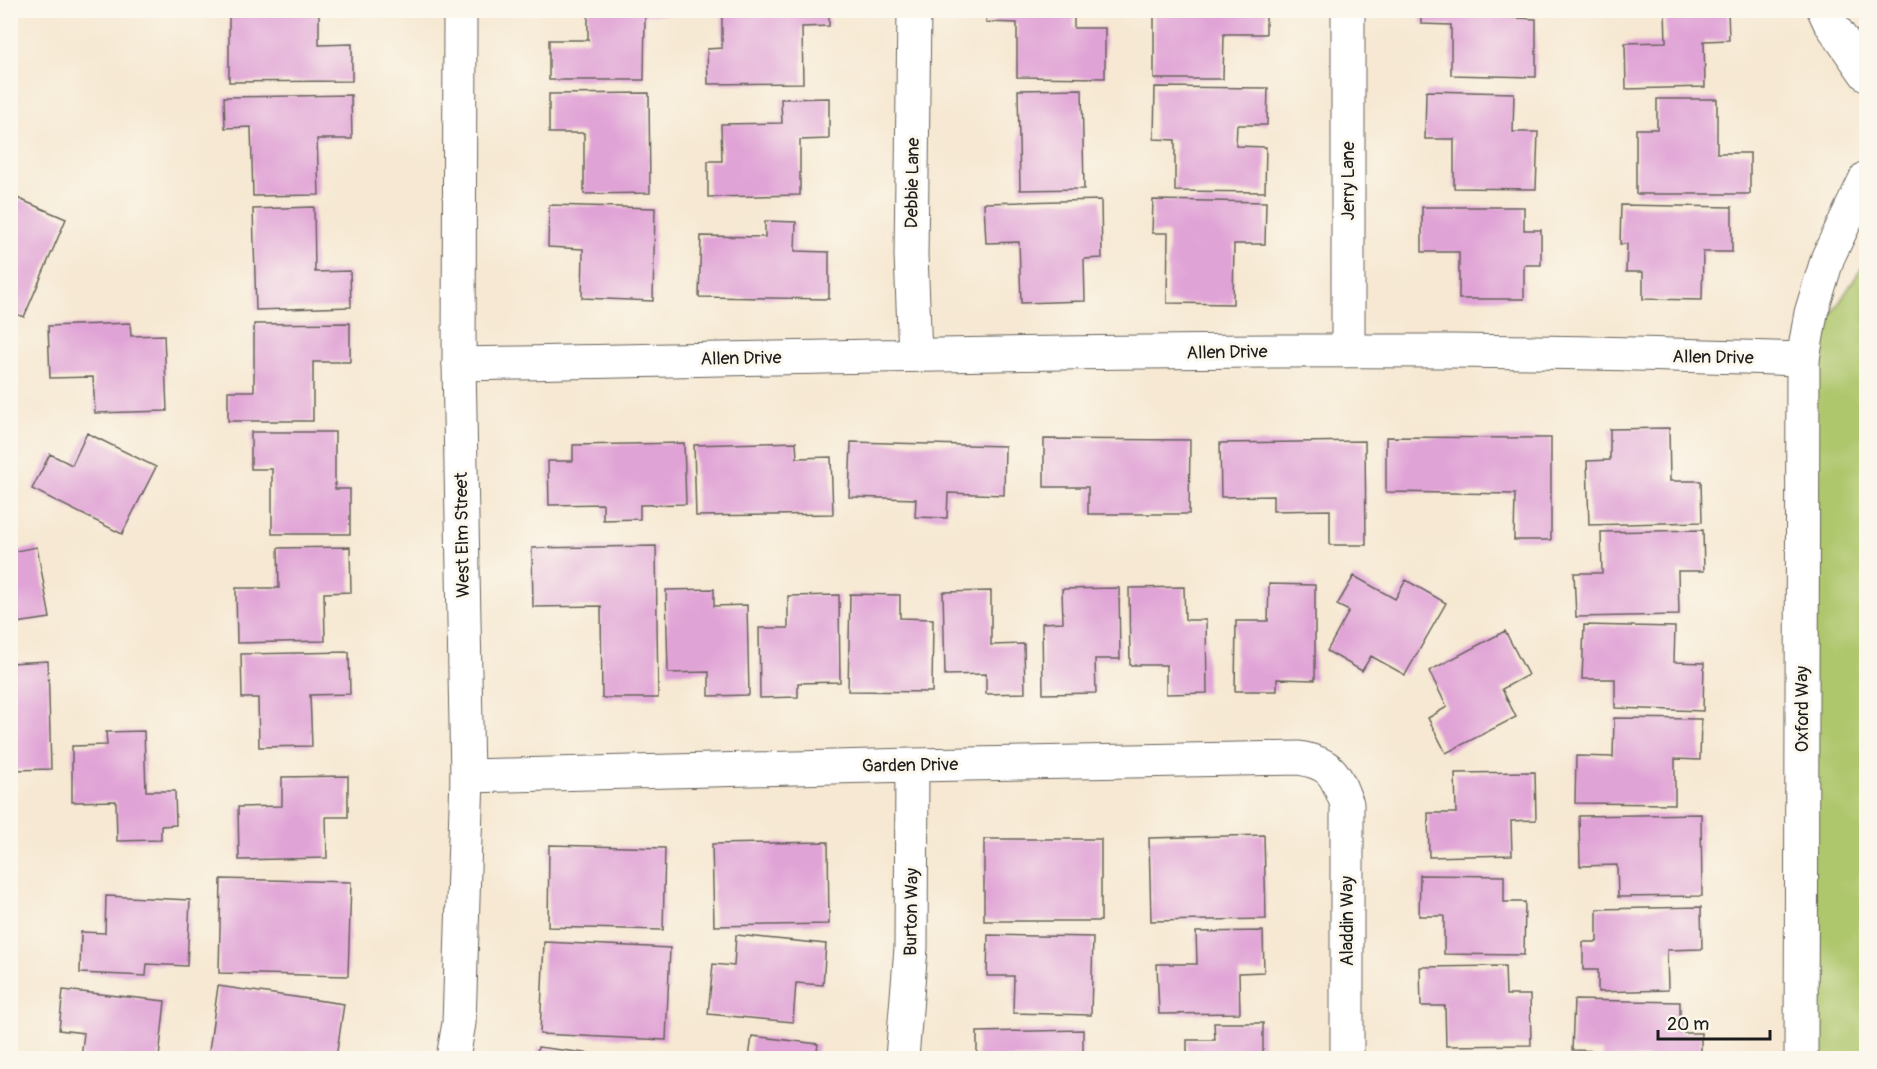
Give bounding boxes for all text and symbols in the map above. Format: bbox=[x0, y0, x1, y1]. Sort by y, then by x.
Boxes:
street label: Debbie Lane bbox=[900, 137, 925, 229]
street label: Jerry Lane bbox=[1337, 141, 1360, 220]
street label: Allen Drive bbox=[1186, 340, 1268, 365]
street label: Allen Drive bbox=[1672, 345, 1754, 370]
street label: Allen Drive bbox=[700, 346, 782, 371]
street label: West Elm Street bbox=[450, 471, 475, 598]
street label: Oxford Way bbox=[1791, 665, 1814, 752]
street label: Garden Drive bbox=[862, 753, 959, 778]
street label: Burton Way bbox=[899, 868, 924, 956]
street label: Aladdin Way bbox=[1336, 875, 1359, 966]
scale bar bbox=[1658, 1003, 1770, 1041]
text: 20 m bbox=[1667, 1013, 1709, 1036]

